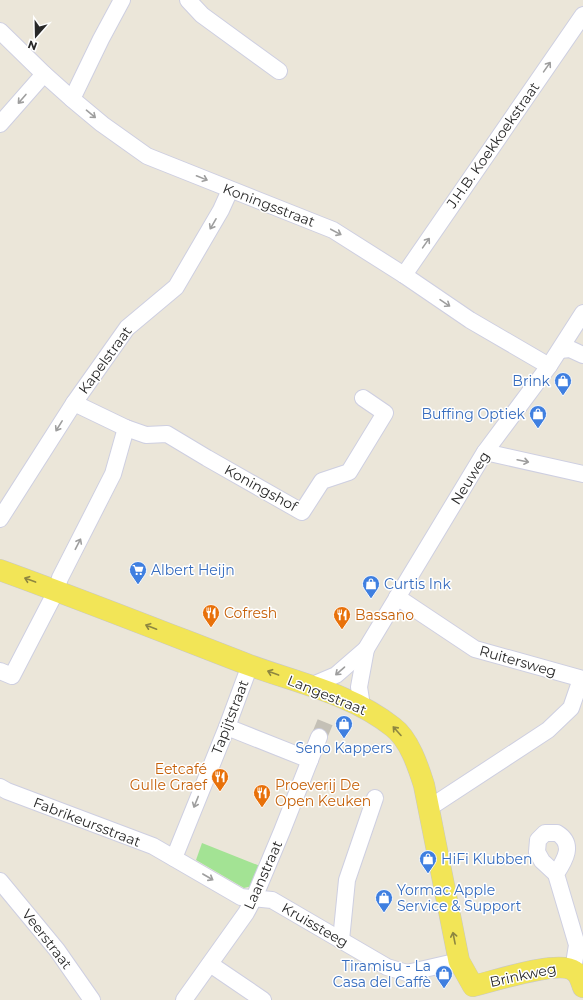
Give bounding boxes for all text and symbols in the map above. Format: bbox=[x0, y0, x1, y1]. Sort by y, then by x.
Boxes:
north arrow bbox=[16, 16, 56, 56]
text: N bbox=[26, 37, 39, 53]
one-way arrow bbox=[543, 62, 551, 73]
street label: J.H.B. Koekkoekstraat bbox=[442, 78, 544, 212]
one-way arrow bbox=[18, 94, 27, 104]
one-way arrow bbox=[85, 110, 96, 119]
one-way arrow bbox=[196, 175, 208, 183]
street label: Koningsstraat bbox=[220, 179, 318, 231]
one-way arrow bbox=[208, 218, 216, 230]
one-way arrow bbox=[330, 228, 342, 236]
one-way arrow bbox=[422, 238, 430, 249]
one-way arrow bbox=[439, 299, 450, 307]
street label: Kapelstraat bbox=[74, 322, 136, 397]
shop icon: Brink bbox=[553, 371, 573, 396]
place label: Brink bbox=[512, 372, 551, 390]
shop icon: Buffing Optiek bbox=[528, 404, 548, 429]
place label: Buffing Optiek bbox=[422, 405, 526, 423]
one-way arrow bbox=[55, 420, 63, 431]
street label: Neuweg bbox=[447, 448, 493, 508]
one-way arrow bbox=[516, 457, 529, 465]
street label: Koningshof bbox=[221, 461, 302, 516]
one-way arrow bbox=[75, 538, 82, 550]
supermarket icon: Albert Heijn bbox=[128, 560, 148, 585]
place label: Albert Heijn bbox=[151, 561, 235, 579]
shop icon: Curtis Ink bbox=[361, 574, 381, 599]
place label: Curtis Ink bbox=[384, 575, 452, 593]
one-way arrow bbox=[24, 576, 36, 584]
restaurant icon: Cofresh bbox=[201, 603, 221, 628]
place label: Cofresh bbox=[224, 604, 277, 622]
restaurant icon: Bassano bbox=[332, 605, 352, 630]
place label: Bassano bbox=[355, 606, 414, 624]
one-way arrow bbox=[146, 622, 158, 630]
street label: Ruitersweg bbox=[477, 641, 559, 681]
one-way arrow bbox=[335, 667, 345, 676]
one-way arrow bbox=[266, 669, 279, 676]
street label: Langestraat bbox=[285, 671, 370, 719]
street label: Tapijtstraat bbox=[208, 677, 253, 757]
shop icon: Seno Kappers bbox=[334, 714, 354, 739]
one-way arrow bbox=[392, 726, 401, 736]
place label: Seno Kappers bbox=[296, 739, 393, 757]
place label: Eetcafé Gulle Graef bbox=[130, 760, 208, 794]
restaurant icon: Eetcafé Gulle Graef bbox=[210, 767, 230, 792]
place label: Proeverij De Open Keuken bbox=[275, 776, 371, 810]
restaurant icon: Proeverij De Open Keuken bbox=[252, 783, 272, 808]
street label: Fabrikeursstraat bbox=[31, 793, 144, 851]
one-way arrow bbox=[192, 796, 200, 808]
street label: Laanstraat bbox=[240, 837, 286, 912]
shop icon: HiFi Klubben bbox=[418, 849, 438, 874]
place label: HiFi Klubben bbox=[441, 850, 532, 868]
one-way arrow bbox=[202, 874, 214, 882]
place label: Yormac Apple Service & Support bbox=[397, 881, 522, 915]
shop icon: Yormac Apple Service & Support bbox=[374, 888, 394, 913]
street label: Kruissteeg bbox=[278, 899, 352, 951]
street label: Veerstraat bbox=[18, 905, 76, 973]
one-way arrow bbox=[450, 932, 458, 945]
place label: Tiramisu - La Casa del Caffè bbox=[333, 957, 431, 991]
street label: Brinkweg bbox=[488, 959, 558, 991]
shop icon: Tiramisu - La Casa del Caffè bbox=[434, 964, 454, 989]

